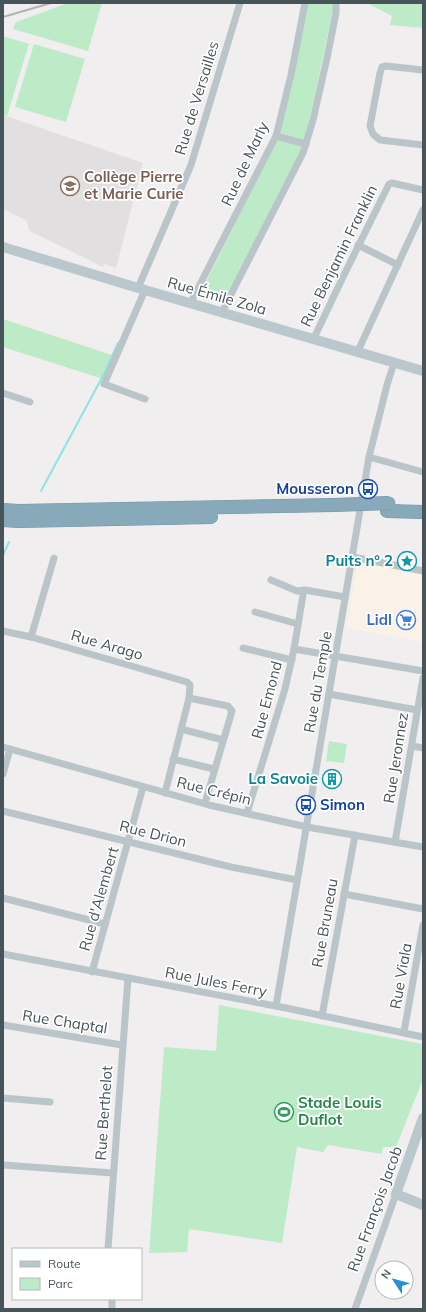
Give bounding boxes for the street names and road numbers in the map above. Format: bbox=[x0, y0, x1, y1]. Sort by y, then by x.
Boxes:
street label: Rue de Versailles bbox=[170, 39, 223, 157]
street label: Rue de Marly bbox=[217, 118, 272, 209]
street label: Rue Benjamin Franklin bbox=[296, 182, 381, 330]
street label: Rue Émile Zola bbox=[165, 272, 269, 319]
street label: Rue Arago bbox=[69, 625, 145, 664]
street label: Rue du Temple bbox=[299, 630, 336, 734]
street label: Rue Emond bbox=[247, 659, 286, 741]
street label: Rue Jeronnez bbox=[379, 711, 412, 805]
street label: Rue Crépin bbox=[175, 772, 253, 809]
street label: Rue Drion bbox=[117, 816, 189, 851]
street label: Rue d'Alembert bbox=[75, 845, 122, 953]
street label: Rue Bruneau bbox=[307, 877, 342, 969]
street label: Rue Viala bbox=[385, 941, 416, 1010]
street label: Rue Jules Ferry bbox=[164, 962, 269, 1001]
street label: Rue Chaptal bbox=[21, 1005, 109, 1038]
street label: Rue Berthelot bbox=[91, 1065, 116, 1161]
street label: Rue François Jacob bbox=[343, 1144, 406, 1274]

